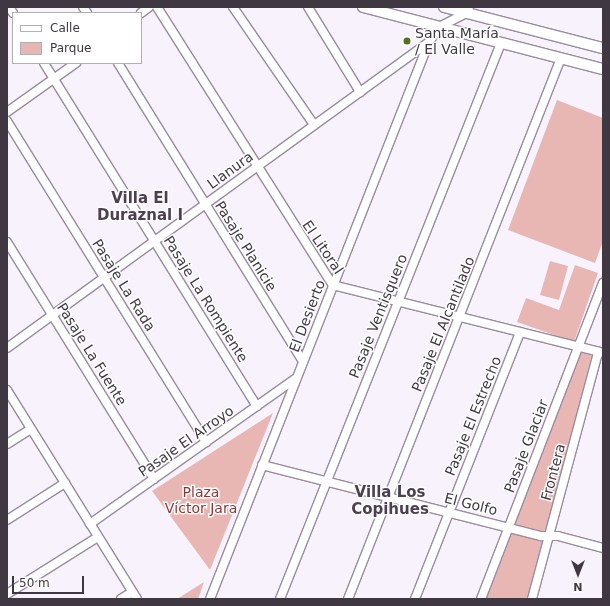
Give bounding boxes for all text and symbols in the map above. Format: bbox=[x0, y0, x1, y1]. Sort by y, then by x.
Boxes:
legend bbox=[12, 12, 142, 64]
text: Calle bbox=[50, 21, 80, 35]
place label: Santa María / El Valle bbox=[415, 25, 499, 58]
marker: Santa María / El Valle bbox=[402, 36, 412, 46]
text: Parque bbox=[50, 41, 91, 55]
street label: Llanura bbox=[204, 148, 256, 192]
district label: Villa El Duraznal I bbox=[97, 189, 183, 224]
street label: Pasaje Planicie bbox=[212, 198, 280, 294]
street label: El Litoral bbox=[299, 217, 347, 277]
street label: Pasaje La Rompiente bbox=[160, 233, 252, 365]
street label: Pasaje La Rada bbox=[89, 236, 159, 334]
street label: Pasaje Ventisquero bbox=[345, 252, 411, 380]
street label: Pasaje El Alcantilado bbox=[408, 254, 478, 394]
street label: El Desierto bbox=[286, 277, 328, 355]
street label: Pasaje La Fuente bbox=[54, 300, 130, 408]
street label: Pasaje El Estrecho bbox=[441, 354, 505, 478]
street label: Pasaje Glaciar bbox=[501, 397, 551, 495]
street label: Pasaje El Arroyo bbox=[135, 402, 237, 480]
street label: Frontera bbox=[537, 442, 569, 502]
district label: Villa Los Copihues bbox=[351, 483, 429, 518]
park label: Plaza Víctor Jara bbox=[165, 484, 237, 516]
street label: El Golfo bbox=[443, 489, 499, 519]
north arrow bbox=[558, 554, 598, 594]
scale bar bbox=[14, 568, 86, 594]
text: 50 m bbox=[19, 576, 50, 590]
text: N bbox=[573, 580, 583, 593]

